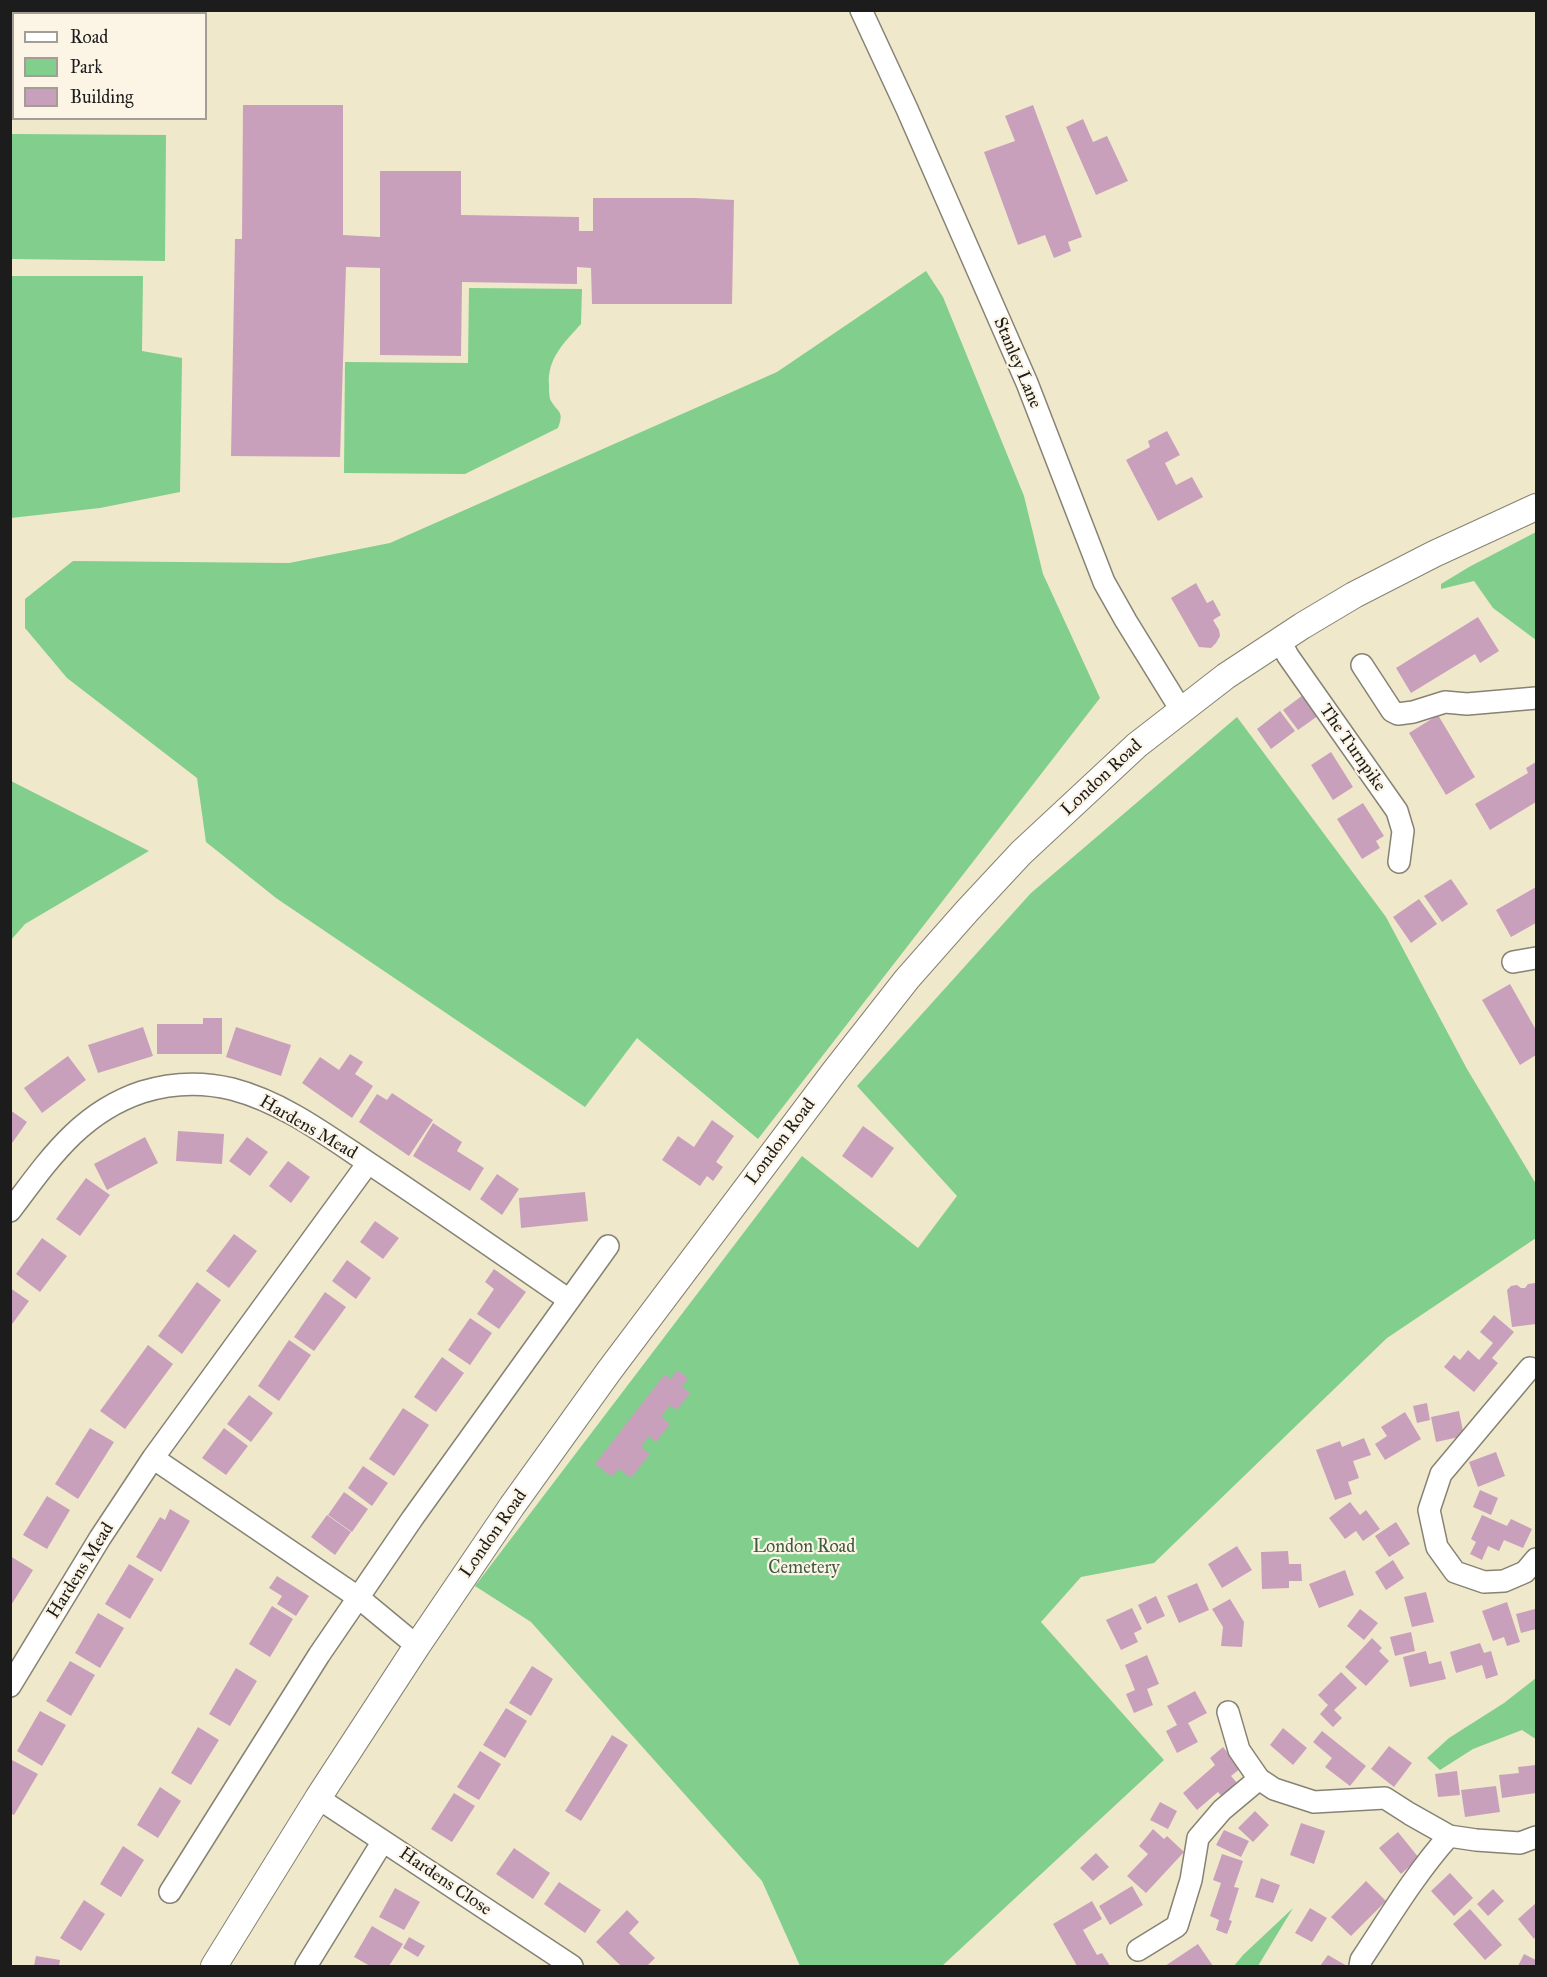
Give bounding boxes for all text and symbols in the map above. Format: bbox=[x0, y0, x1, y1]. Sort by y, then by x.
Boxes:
legend bbox=[12, 12, 207, 120]
text: Road bbox=[70, 26, 108, 48]
text: Park bbox=[70, 56, 103, 78]
text: Building bbox=[70, 86, 133, 108]
street label: Stanley Lane bbox=[988, 314, 1046, 412]
street label: The Turnpike bbox=[1314, 700, 1390, 796]
street label: London Road bbox=[1057, 735, 1147, 821]
street label: Hardens Mead bbox=[255, 1091, 361, 1165]
street label: London Road bbox=[742, 1095, 820, 1189]
street label: London Road bbox=[456, 1486, 532, 1582]
street label: Hardens Mead bbox=[43, 1519, 119, 1623]
park label: London Road Cemetery bbox=[753, 1537, 855, 1580]
street label: Hardens Close bbox=[395, 1843, 495, 1921]

